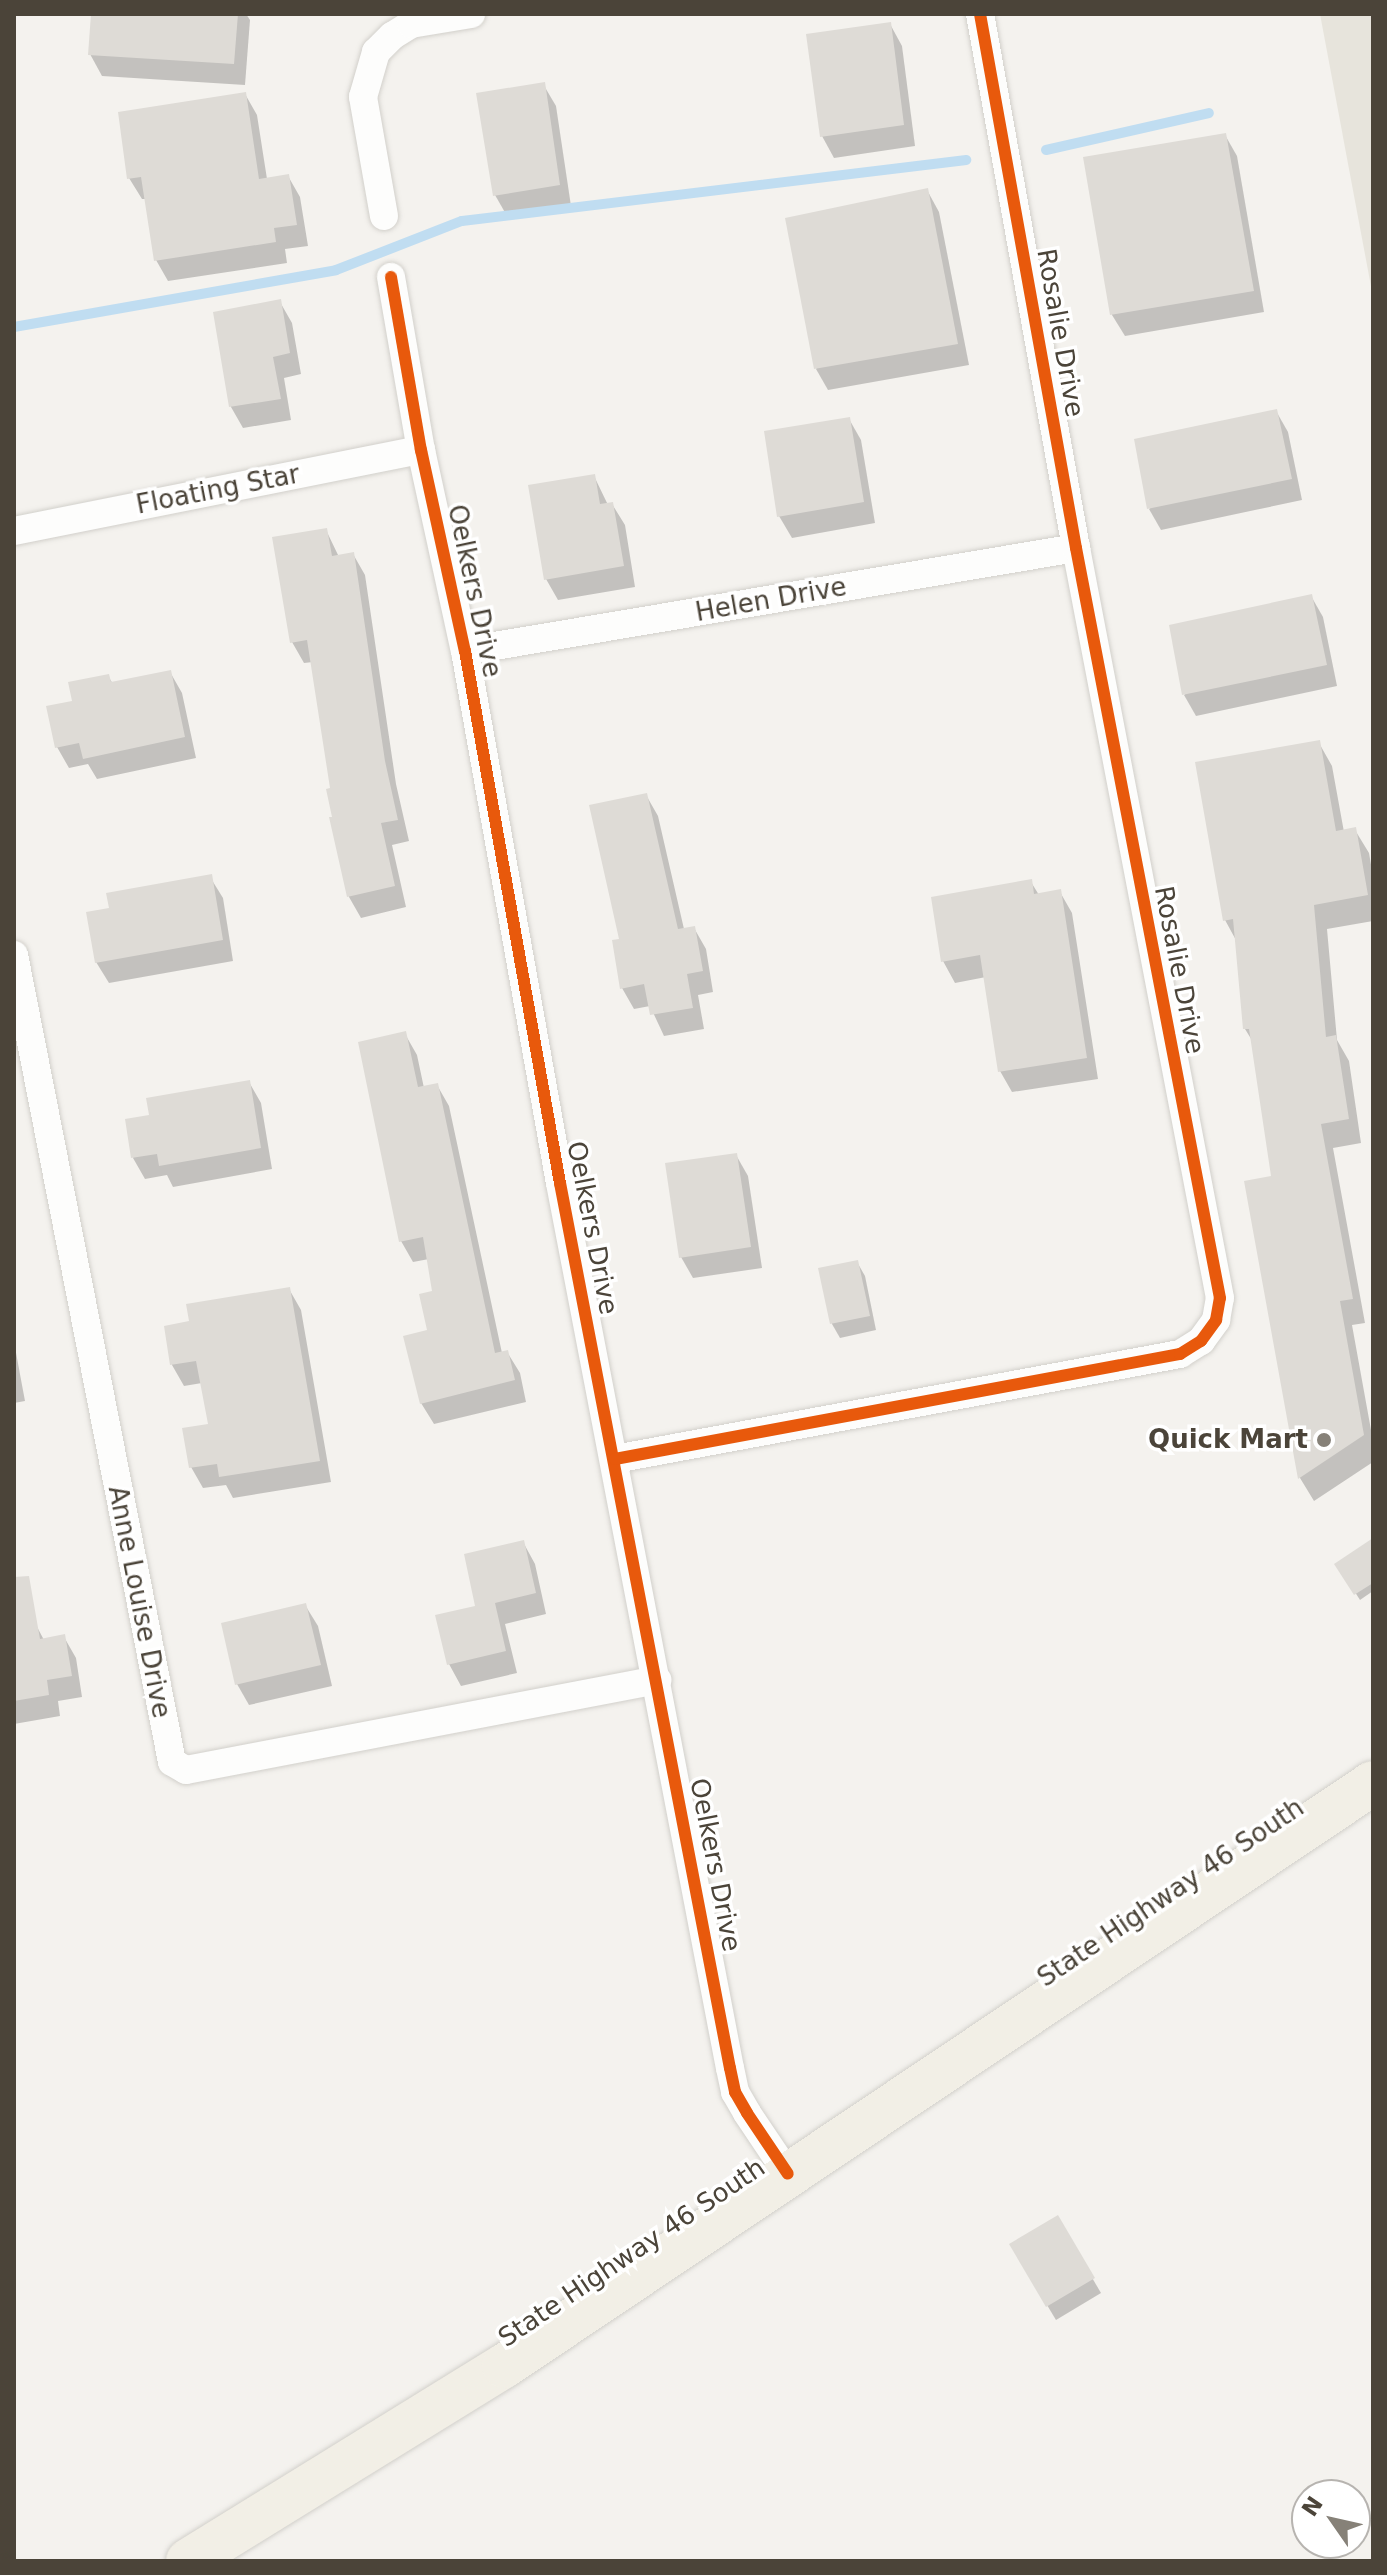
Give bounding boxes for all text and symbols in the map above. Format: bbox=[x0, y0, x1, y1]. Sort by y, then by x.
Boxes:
street label: Rosalie Drive bbox=[1030, 246, 1090, 420]
street label: Floating Star bbox=[134, 459, 302, 521]
street label: Oelkers Drive bbox=[440, 502, 508, 680]
street label: Helen Drive bbox=[693, 571, 849, 629]
street label: Rosalie Drive bbox=[1147, 883, 1211, 1057]
street label: Oelkers Drive bbox=[560, 1139, 624, 1317]
place label: Quick Mart bbox=[1148, 1424, 1308, 1456]
marker: Quick Mart bbox=[1315, 1431, 1333, 1449]
street label: Anne Louise Drive bbox=[101, 1483, 177, 1721]
street label: Oelkers Drive bbox=[683, 1776, 747, 1954]
street label: State Highway 46 South bbox=[1032, 1792, 1310, 1994]
street label: State Highway 46 South bbox=[493, 2152, 771, 2354]
north arrow bbox=[1291, 2479, 1371, 2559]
text: N bbox=[1297, 2492, 1328, 2521]

